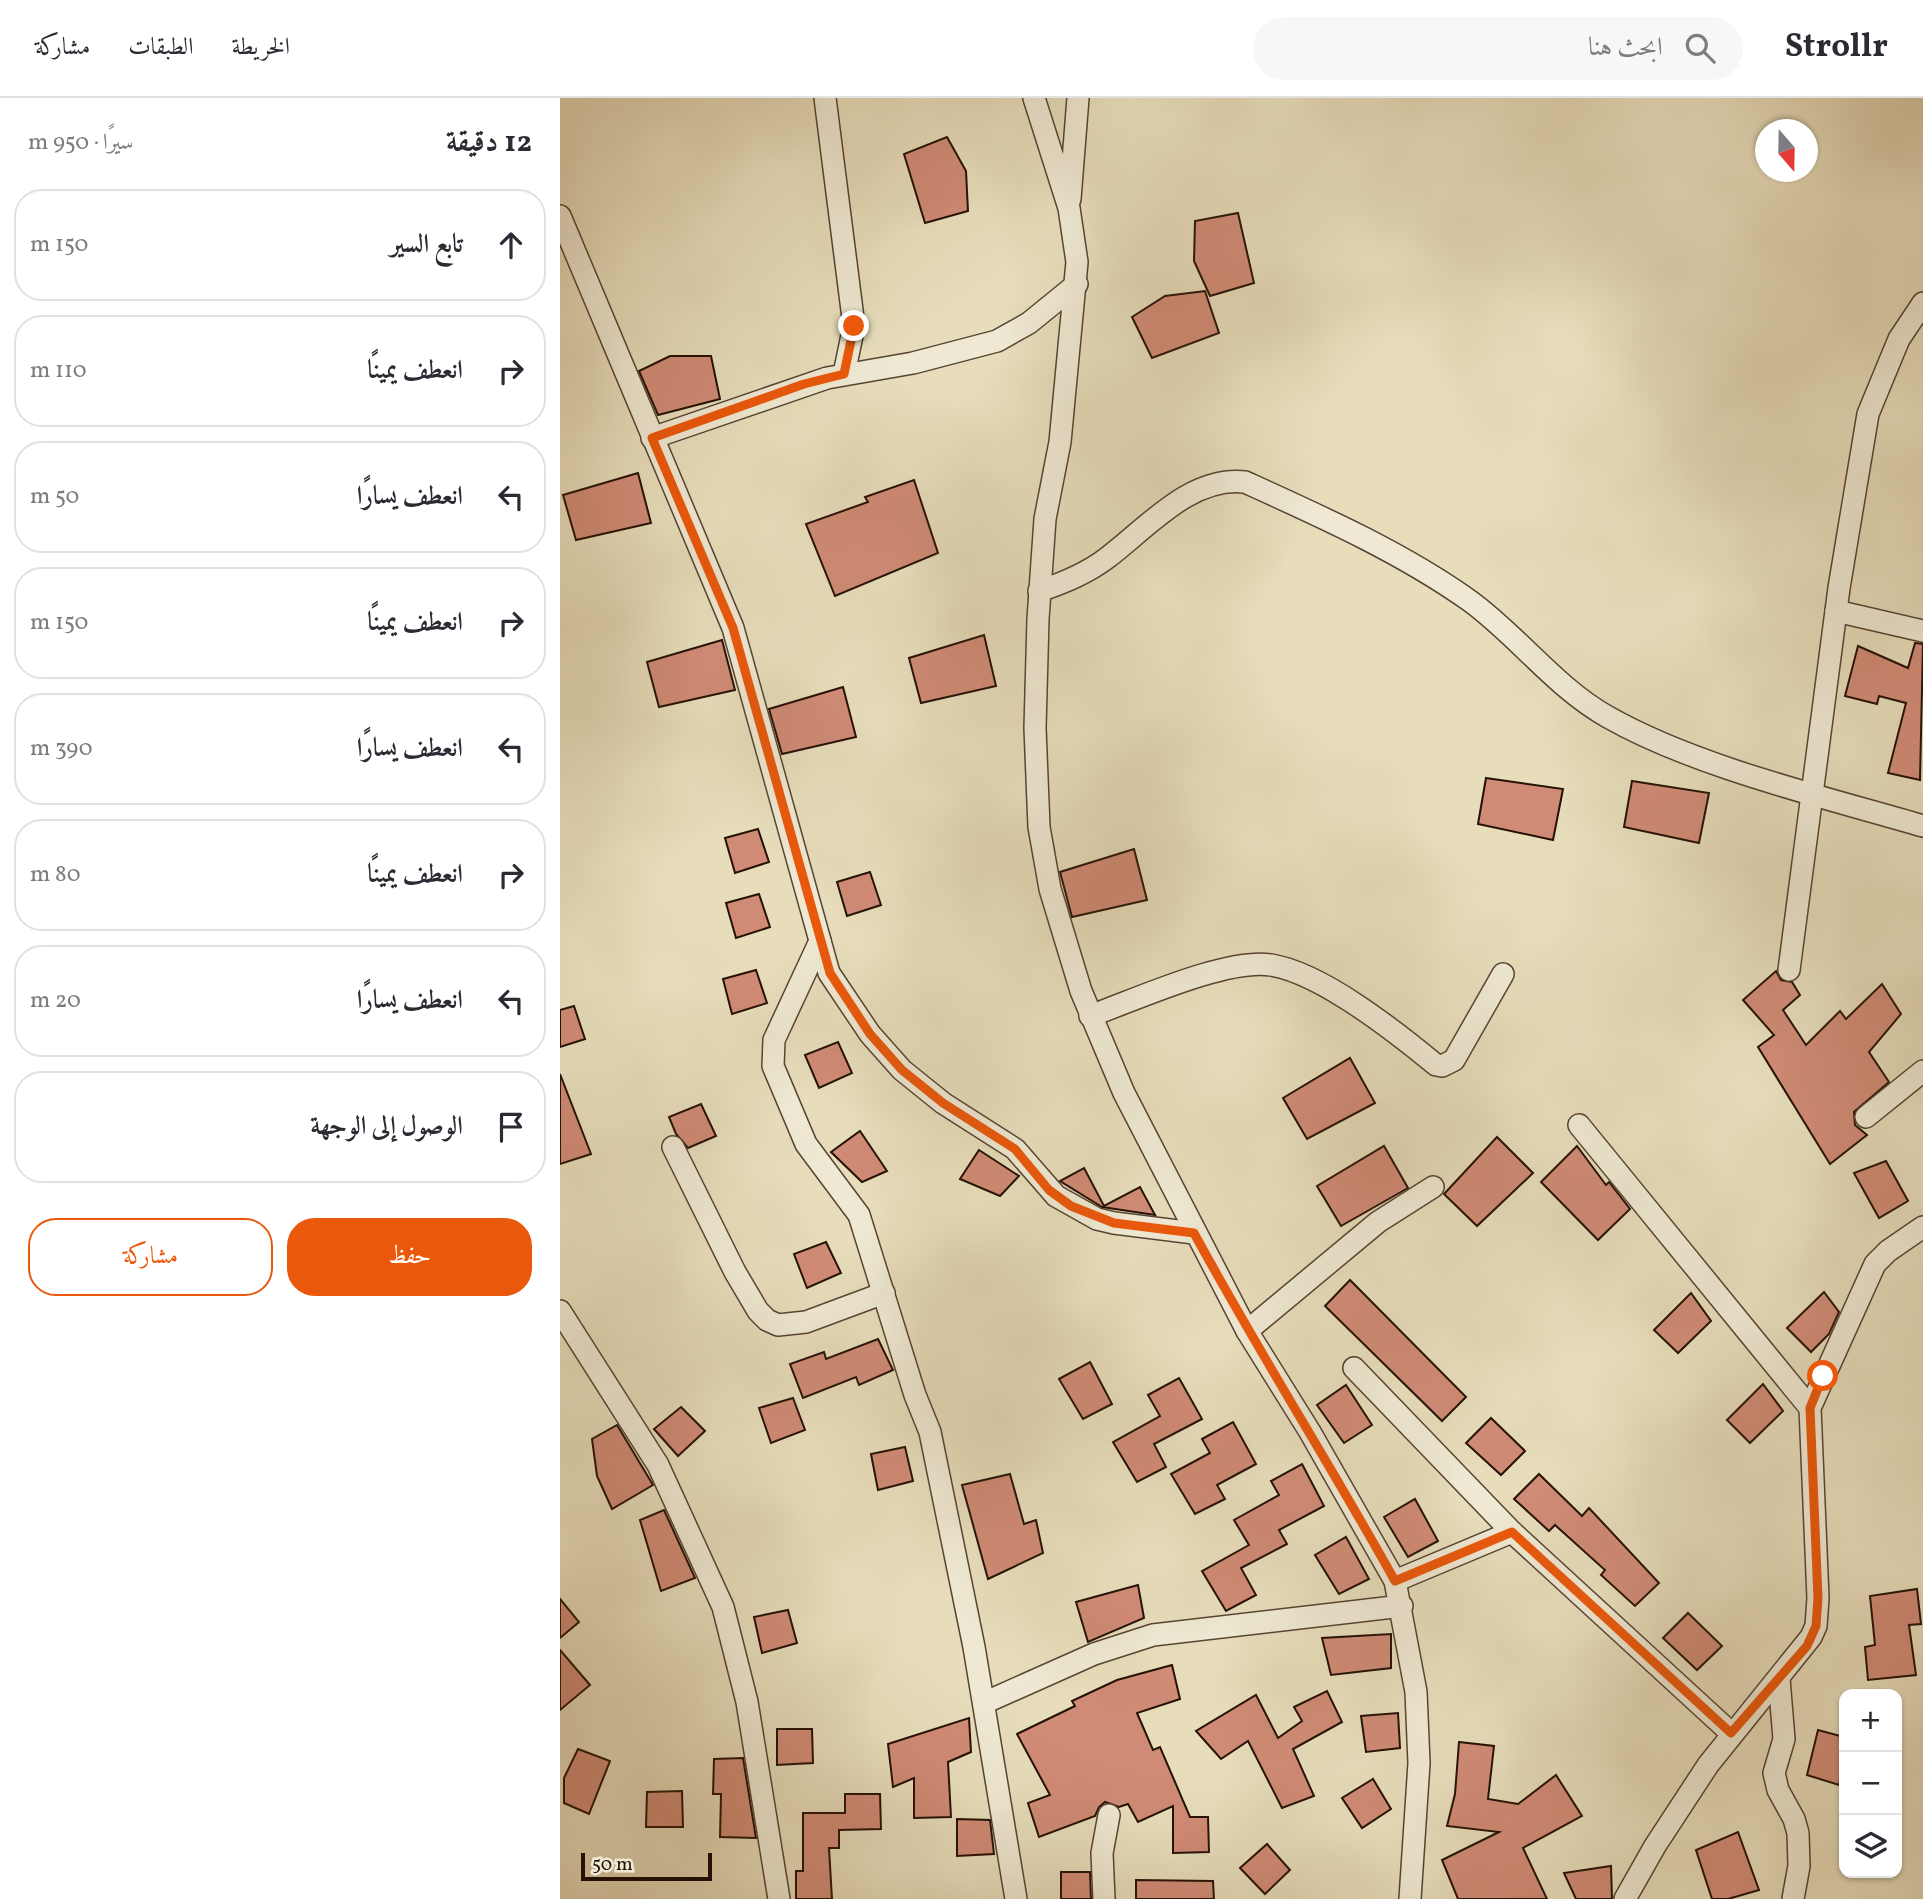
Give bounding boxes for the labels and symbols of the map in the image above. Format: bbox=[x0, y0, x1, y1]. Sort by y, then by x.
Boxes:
north arrow bbox=[1755, 119, 1818, 182]
route end bbox=[838, 310, 869, 341]
route start bbox=[1807, 1360, 1838, 1391]
scale bar bbox=[581, 1850, 712, 1882]

